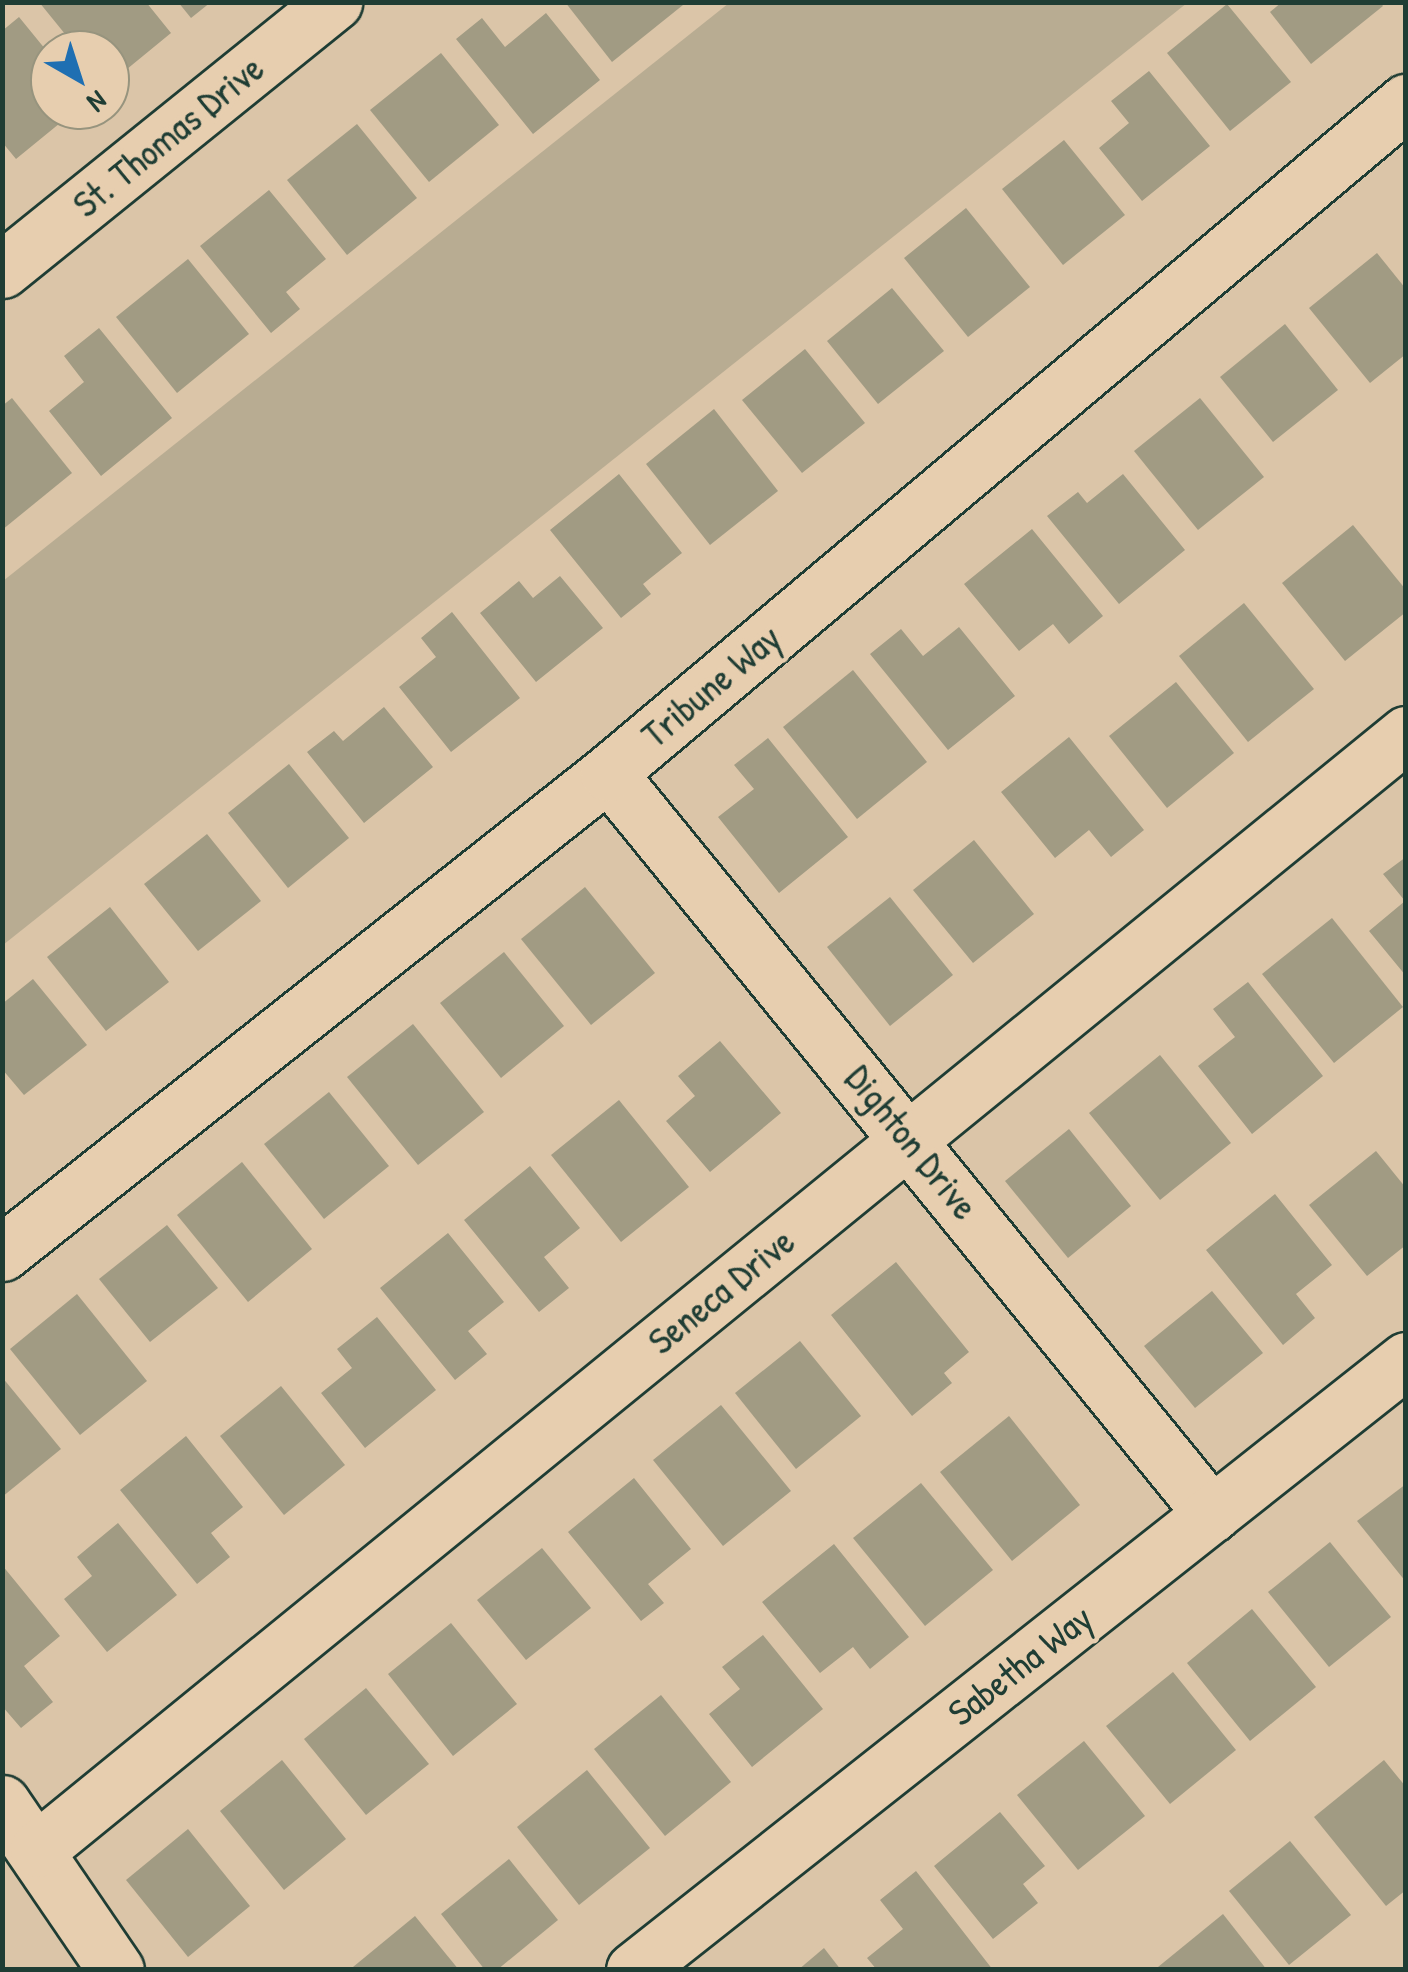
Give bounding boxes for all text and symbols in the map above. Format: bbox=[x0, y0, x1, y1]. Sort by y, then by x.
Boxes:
north arrow bbox=[30, 30, 130, 130]
street label: St. Thomas Drive bbox=[63, 45, 273, 227]
text: N bbox=[80, 82, 115, 121]
street label: Tribune Way bbox=[632, 615, 790, 757]
street label: Dighton Drive bbox=[836, 1056, 988, 1228]
street label: Seneca Drive bbox=[639, 1218, 803, 1364]
street label: Sabetha Way bbox=[939, 1595, 1101, 1735]

